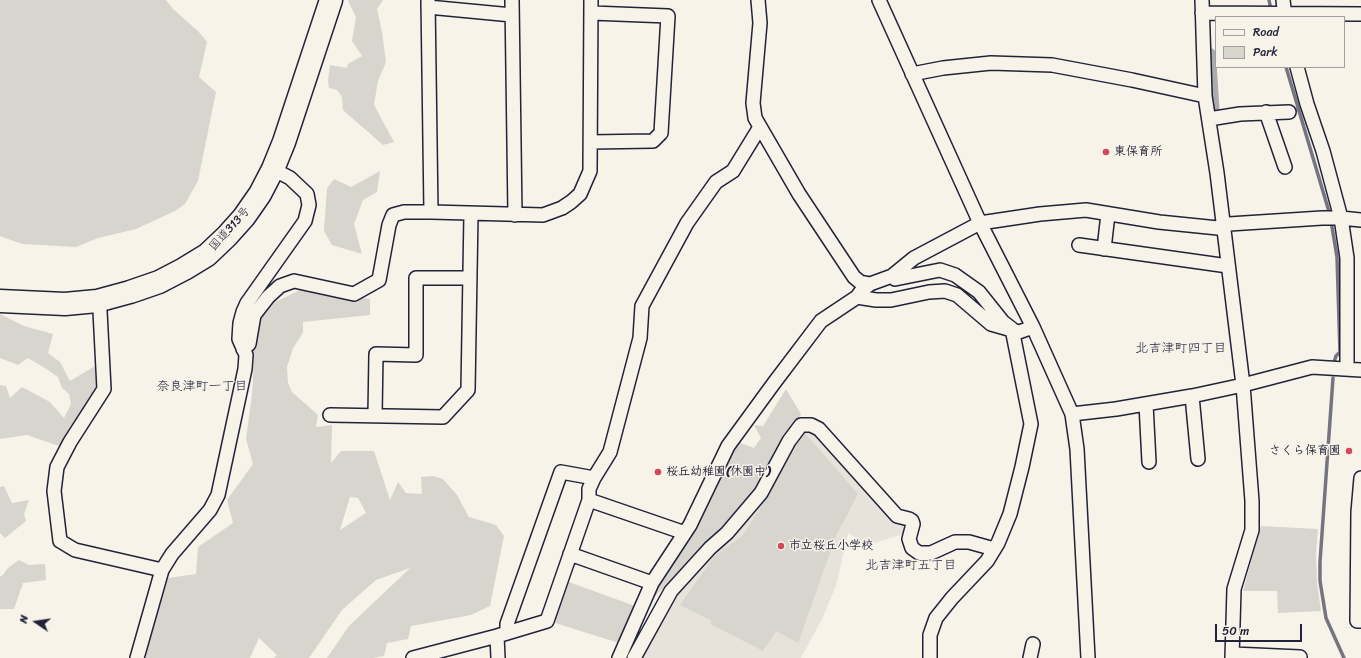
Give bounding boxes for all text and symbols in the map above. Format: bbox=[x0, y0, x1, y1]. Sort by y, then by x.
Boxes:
legend bbox=[1215, 16, 1345, 68]
text: Road bbox=[1253, 21, 1279, 43]
text: Park bbox=[1253, 41, 1278, 63]
place label: 東保育所 bbox=[1114, 145, 1162, 159]
marker: 東保育所 bbox=[1101, 147, 1111, 157]
street label: 国道313号 bbox=[206, 204, 254, 254]
district label: 北吉津町四丁目 bbox=[1136, 341, 1226, 357]
district label: 奈良津町一丁目 bbox=[157, 379, 247, 395]
place label: さくら保育園 bbox=[1269, 444, 1341, 458]
marker: さくら保育園 bbox=[1344, 446, 1354, 456]
place label: 桜丘幼稚園(休園中) bbox=[666, 465, 770, 479]
marker: 桜丘幼稚園(休園中) bbox=[653, 467, 663, 477]
place label: 市立桜丘小学校 bbox=[789, 539, 873, 553]
marker: 市立桜丘小学校 bbox=[776, 541, 786, 551]
district label: 北吉津町五丁目 bbox=[866, 558, 956, 574]
north arrow bbox=[16, 602, 56, 642]
text: N bbox=[14, 613, 34, 625]
scale bar bbox=[1217, 616, 1304, 642]
text: 50 m bbox=[1222, 620, 1249, 642]

